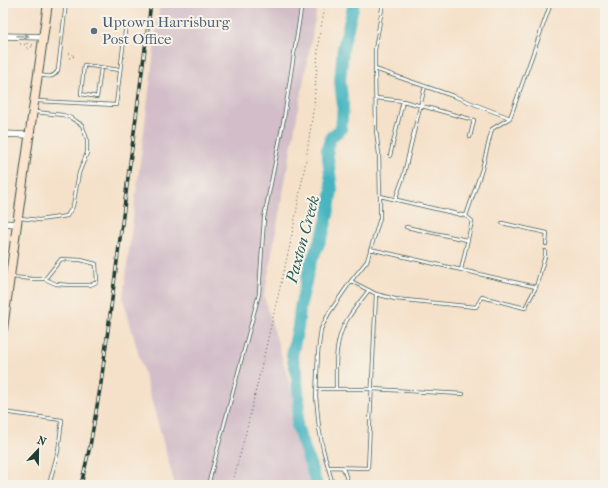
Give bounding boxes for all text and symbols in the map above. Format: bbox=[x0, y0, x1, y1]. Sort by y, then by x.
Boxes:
place label: Uptown Harrisburg Post Office bbox=[102, 13, 231, 48]
marker: Uptown Harrisburg Post Office bbox=[89, 26, 99, 36]
one-way arrow bbox=[16, 33, 29, 40]
water label: Paxton Creek bbox=[281, 193, 323, 286]
north arrow bbox=[18, 430, 58, 470]
text: N bbox=[35, 434, 48, 449]

